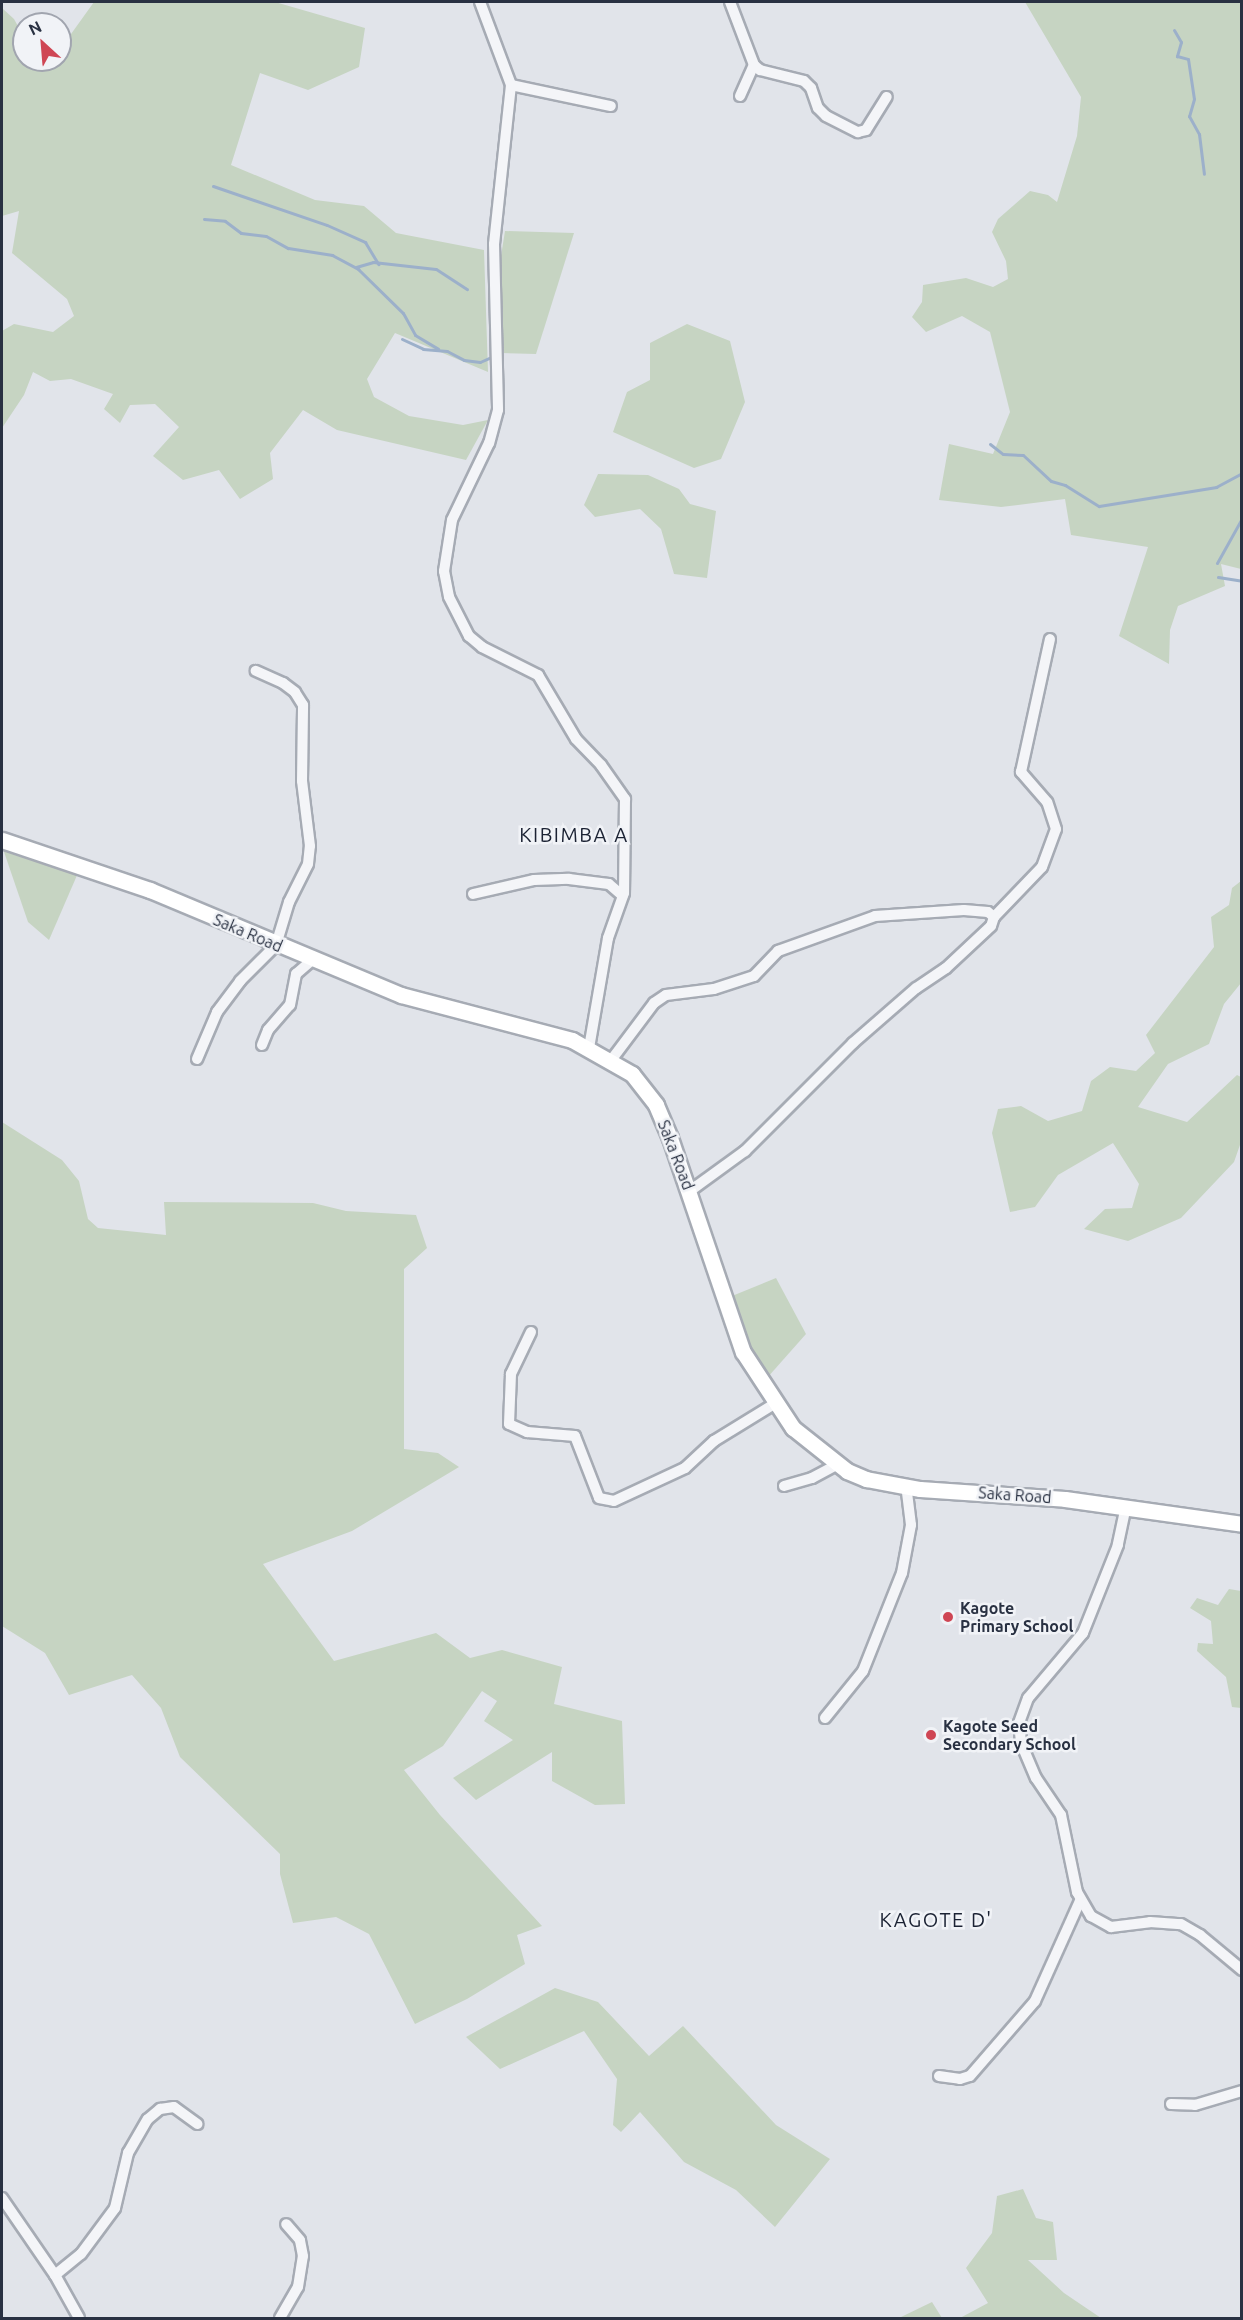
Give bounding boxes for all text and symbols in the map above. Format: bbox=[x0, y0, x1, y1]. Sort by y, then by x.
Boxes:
north arrow bbox=[12, 12, 72, 72]
text: N bbox=[26, 17, 44, 38]
district label: KIBIMBA A bbox=[519, 822, 629, 846]
street label: Saka Road bbox=[210, 910, 286, 956]
street label: Saka Road bbox=[654, 1117, 698, 1193]
street label: Saka Road bbox=[978, 1483, 1052, 1507]
place label: Kagote Primary School bbox=[960, 1598, 1073, 1636]
marker: Kagote Primary School bbox=[941, 1610, 955, 1624]
place label: Kagote Seed Secondary School bbox=[943, 1716, 1076, 1754]
marker: Kagote Seed Secondary School bbox=[924, 1728, 938, 1742]
district label: KAGOTE D' bbox=[879, 1907, 993, 1931]

